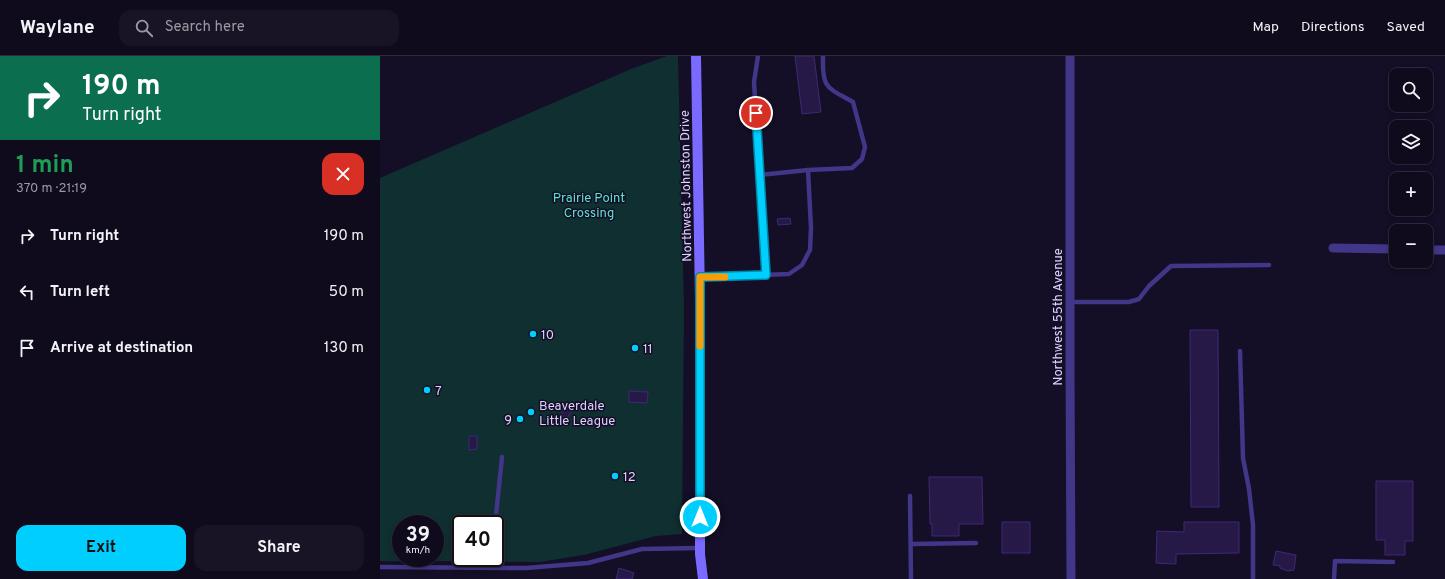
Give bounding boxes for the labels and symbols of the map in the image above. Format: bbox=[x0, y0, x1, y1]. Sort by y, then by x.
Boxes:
pin bbox=[739, 96, 773, 130]
street label: Northwest Johnston Drive bbox=[678, 110, 696, 262]
park label: Prairie Point Crossing bbox=[553, 191, 625, 222]
street label: Northwest 55th Avenue bbox=[1051, 248, 1067, 386]
place label: 10 bbox=[541, 328, 554, 344]
marker: 10 bbox=[528, 329, 538, 339]
place label: 11 bbox=[643, 342, 653, 358]
marker: 11 bbox=[630, 343, 640, 353]
place label: 7 bbox=[435, 384, 442, 400]
marker: 7 bbox=[422, 385, 432, 395]
place label: Beaverdale Little League bbox=[539, 399, 615, 430]
marker: Beaverdale Little League bbox=[526, 407, 536, 417]
place label: 9 bbox=[504, 413, 512, 429]
marker: 9 bbox=[515, 414, 525, 424]
place label: 12 bbox=[623, 470, 636, 486]
marker: 12 bbox=[610, 471, 620, 481]
position arrow bbox=[679, 496, 721, 538]
speed limit sign: 40 bbox=[452, 515, 504, 567]

